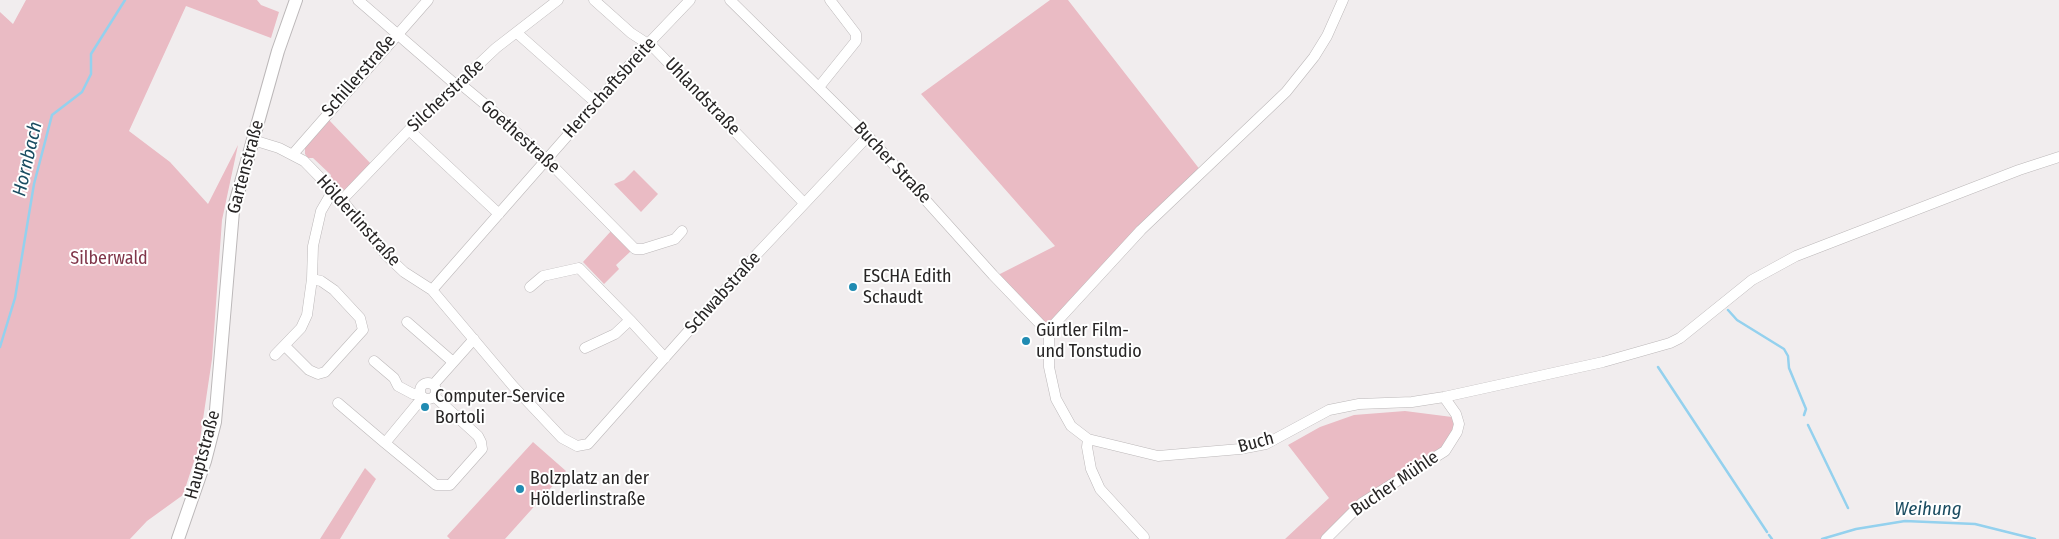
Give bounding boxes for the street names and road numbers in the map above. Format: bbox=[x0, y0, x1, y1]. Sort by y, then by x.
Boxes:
street label: Schillerstraße bbox=[318, 31, 400, 121]
street label: Herrschaftsbreite bbox=[559, 33, 661, 143]
street label: Uhlandstraße bbox=[660, 54, 744, 140]
street label: Silcherstraße bbox=[403, 55, 489, 137]
street label: Goethestraße bbox=[476, 96, 564, 178]
street label: Gartenstraße bbox=[223, 118, 269, 216]
street label: Bucher Straße bbox=[849, 118, 935, 208]
street label: Hölderlinstraße bbox=[311, 171, 405, 271]
street label: Schwabstraße bbox=[681, 248, 765, 338]
street label: Hauptstraße bbox=[181, 408, 225, 502]
street label: Buch bbox=[1236, 428, 1276, 458]
street label: Bucher Mühle bbox=[1347, 447, 1443, 521]

